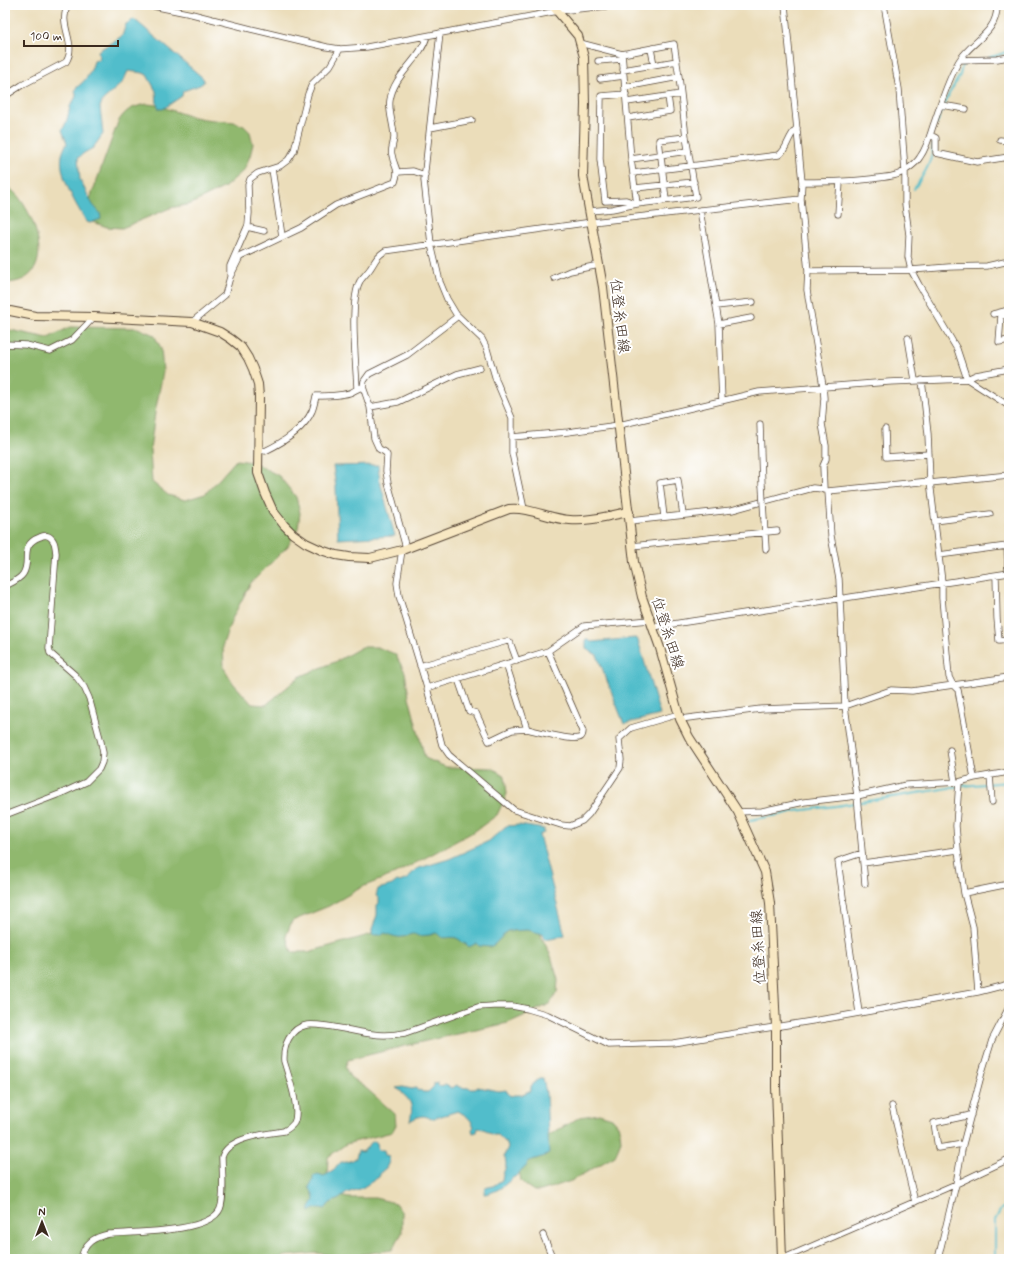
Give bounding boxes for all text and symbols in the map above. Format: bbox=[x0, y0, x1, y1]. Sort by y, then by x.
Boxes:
scale bar bbox=[24, 22, 118, 48]
text: 100 m bbox=[30, 29, 62, 45]
street label: 位登糸田線 bbox=[605, 278, 634, 355]
street label: 位登糸田線 bbox=[646, 595, 688, 672]
street label: 位登糸田線 bbox=[747, 909, 771, 985]
north arrow bbox=[22, 1202, 62, 1242]
text: N bbox=[38, 1206, 46, 1220]

